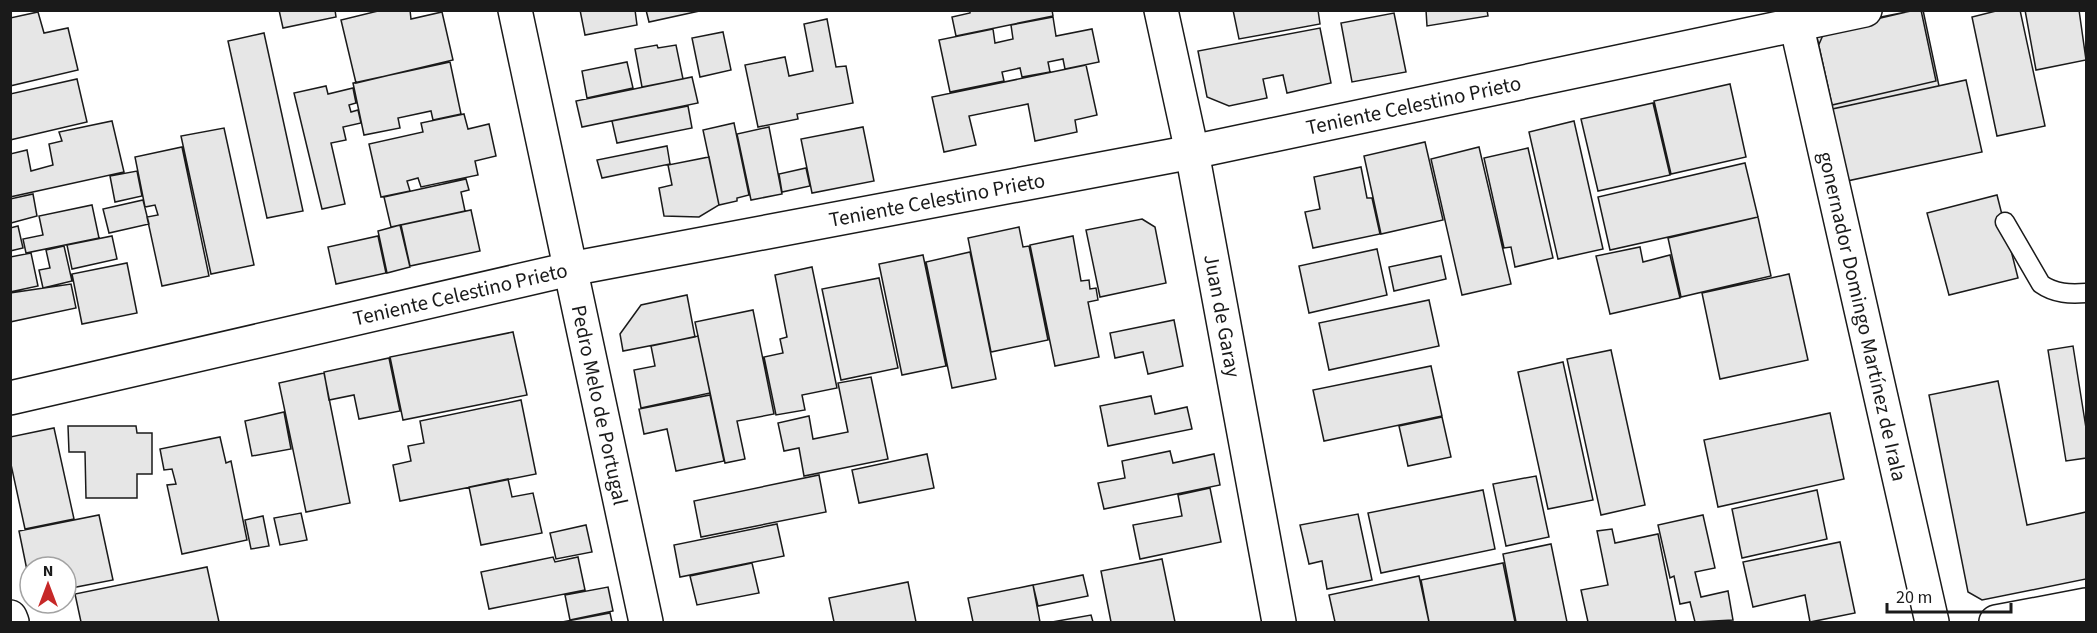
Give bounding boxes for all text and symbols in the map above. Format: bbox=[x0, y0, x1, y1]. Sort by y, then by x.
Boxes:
street label: Teniente Celestino Prieto bbox=[1303, 68, 1524, 143]
street label: gonernador Domingo Martínez de Irala bbox=[1811, 148, 1915, 484]
street label: Teniente Celestino Prieto bbox=[826, 165, 1047, 235]
street label: Juan de Garay bbox=[1196, 252, 1248, 380]
street label: Teniente Celestino Prieto bbox=[350, 255, 570, 333]
street label: Pedro Melo de Portugal bbox=[564, 302, 636, 508]
north arrow bbox=[18, 555, 78, 615]
text: N bbox=[43, 560, 53, 582]
scale bar bbox=[1887, 576, 2012, 614]
text: 20 m bbox=[1896, 585, 1932, 610]

